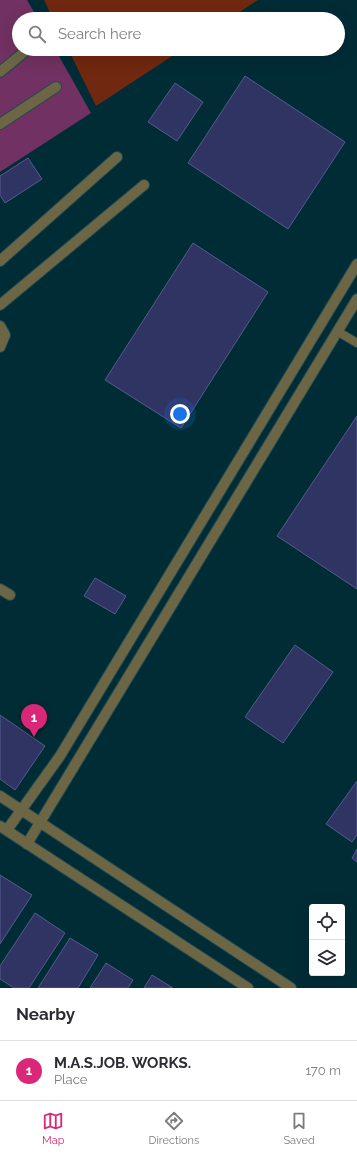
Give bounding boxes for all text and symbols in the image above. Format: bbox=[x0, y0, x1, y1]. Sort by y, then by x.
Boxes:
search box bbox=[12, 12, 345, 56]
icon: search bbox=[26, 23, 48, 45]
text: Search here bbox=[58, 25, 141, 43]
your location bbox=[170, 404, 190, 424]
pin: 1 bbox=[21, 704, 47, 737]
map controls bbox=[309, 904, 345, 976]
button: locate bbox=[309, 904, 345, 940]
button: layers bbox=[309, 940, 345, 976]
text: Nearby bbox=[16, 1004, 75, 1024]
text: M.A.S.JOB. WORKS. bbox=[54, 1054, 191, 1072]
text: 1 bbox=[26, 1063, 32, 1078]
text: 170 m bbox=[305, 1063, 341, 1078]
text: Place bbox=[54, 1072, 87, 1087]
tab: Map bbox=[42, 1110, 64, 1147]
tab: Directions bbox=[149, 1110, 199, 1147]
tab: Saved bbox=[283, 1110, 315, 1147]

